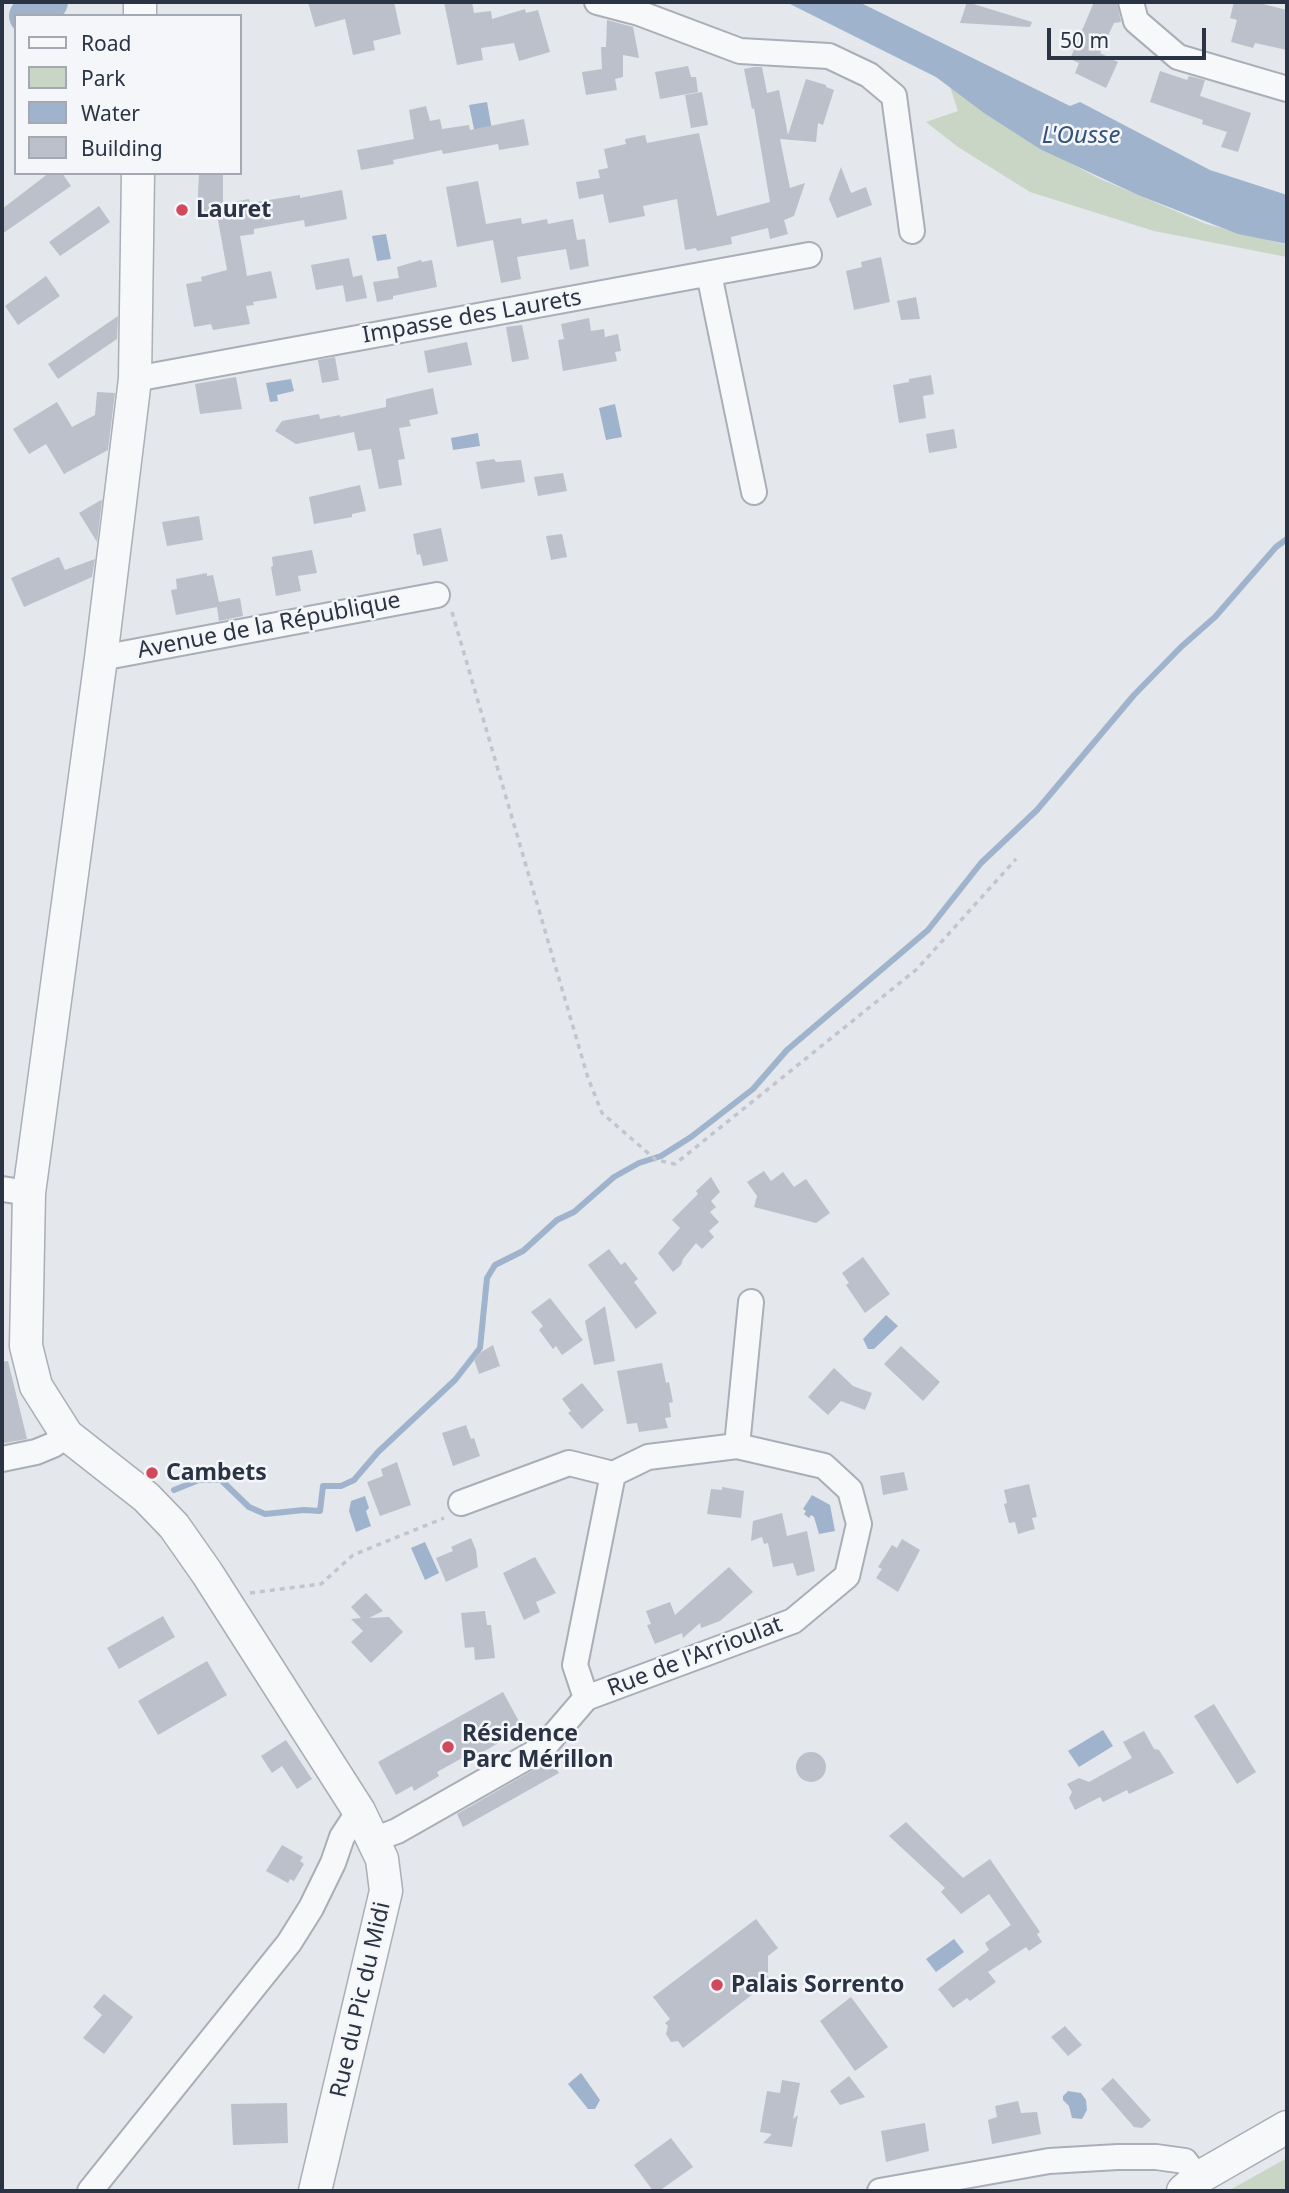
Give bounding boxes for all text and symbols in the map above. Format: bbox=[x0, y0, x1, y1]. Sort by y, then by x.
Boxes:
legend bbox=[14, 14, 242, 175]
scale bar bbox=[1051, 14, 1210, 58]
text: 50 m bbox=[1060, 26, 1109, 54]
text: Road bbox=[81, 29, 131, 57]
text: Park bbox=[81, 64, 125, 92]
text: Water bbox=[81, 99, 140, 127]
water label: L'Ousse bbox=[1042, 122, 1120, 150]
text: Building bbox=[81, 134, 163, 162]
place label: Lauret bbox=[196, 196, 271, 224]
marker: Lauret bbox=[174, 202, 190, 218]
street label: Impasse des Laurets bbox=[360, 284, 584, 350]
street label: Avenue de la République bbox=[135, 587, 403, 665]
place label: Cambets bbox=[166, 1459, 267, 1487]
marker: Cambets bbox=[144, 1465, 160, 1481]
street label: Rue de l'Arrioulat bbox=[604, 1611, 786, 1703]
place label: Résidence Parc Mérillon bbox=[462, 1720, 613, 1774]
marker: Résidence Parc Mérillon bbox=[440, 1739, 456, 1755]
street label: Rue du Pic du Midi bbox=[325, 1900, 397, 2100]
place label: Palais Sorrento bbox=[731, 1971, 904, 1999]
marker: Palais Sorrento bbox=[709, 1977, 725, 1993]

